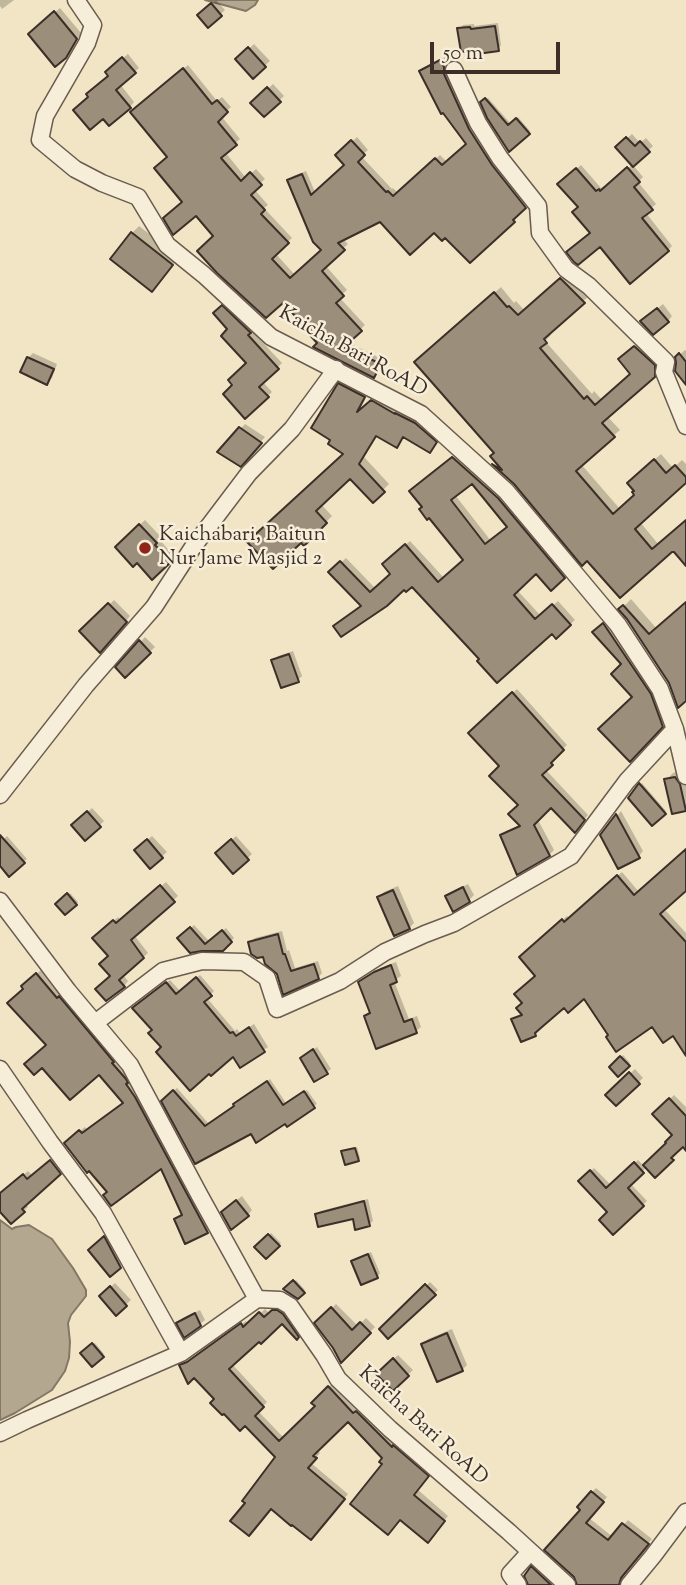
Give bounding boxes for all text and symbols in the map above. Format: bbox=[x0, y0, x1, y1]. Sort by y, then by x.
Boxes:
scale bar bbox=[434, 28, 564, 72]
text: 50 m bbox=[443, 39, 483, 69]
street label: Kaicha Bari RoAD bbox=[273, 302, 431, 404]
place label: Kaichabari, Baitun Nur Jame Masjid 2 bbox=[159, 523, 326, 573]
marker: Kaichabari, Baitun Nur Jame Masjid 2 bbox=[137, 540, 153, 556]
street label: Kaicha Bari RoAD bbox=[352, 1362, 492, 1492]

